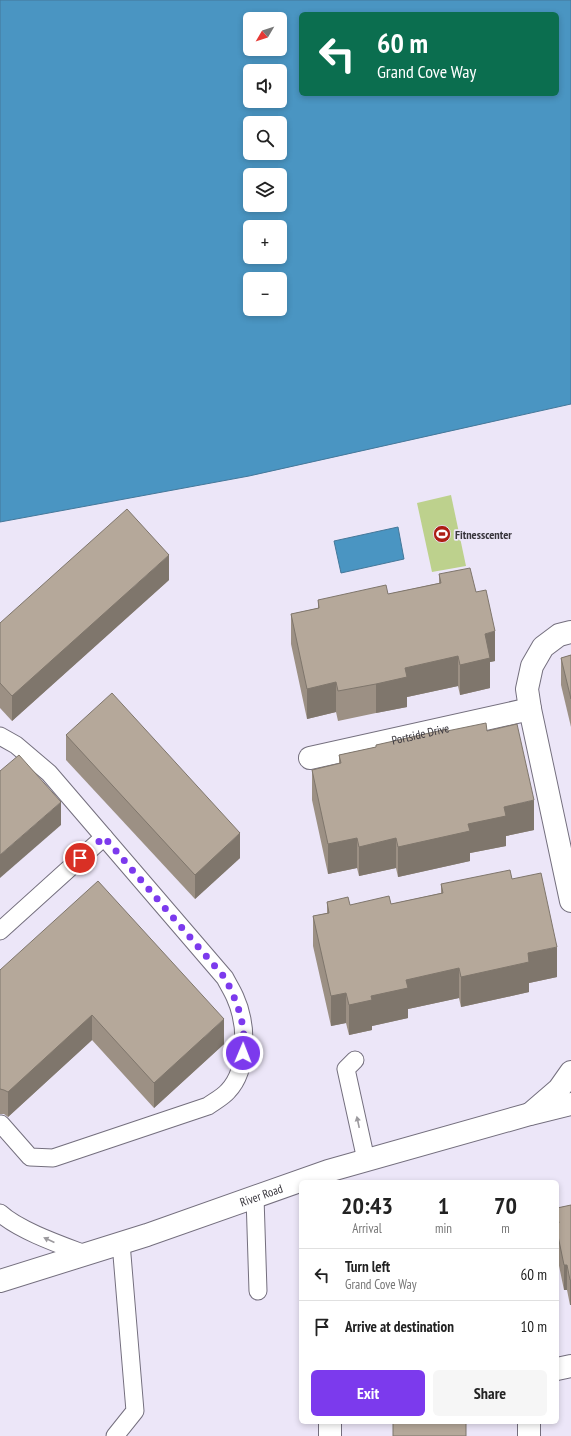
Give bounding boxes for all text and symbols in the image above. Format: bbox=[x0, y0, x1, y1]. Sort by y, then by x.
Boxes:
north arrow bbox=[243, 12, 287, 56]
map controls bbox=[243, 12, 287, 316]
text: 60 m bbox=[377, 24, 428, 61]
icon: left bbox=[311, 28, 363, 80]
text: Grand Cove Way bbox=[377, 60, 476, 83]
button: sound bbox=[243, 64, 287, 108]
button: search bbox=[243, 116, 287, 160]
button: layers bbox=[243, 168, 287, 212]
button: + bbox=[243, 220, 287, 264]
button: − bbox=[243, 272, 287, 316]
sports icon: Fitnesscenter bbox=[432, 524, 452, 544]
place label: Fitnesscenter bbox=[455, 527, 512, 542]
street label: Portside Drive bbox=[390, 720, 450, 747]
pin bbox=[63, 841, 97, 875]
icon: arrive bbox=[69, 847, 91, 869]
position arrow bbox=[222, 1032, 264, 1074]
one-way arrow bbox=[355, 1116, 361, 1128]
street label: River Road bbox=[238, 1180, 284, 1209]
text: 20:43 bbox=[341, 1190, 393, 1221]
text: 1 bbox=[438, 1190, 449, 1221]
text: 70 bbox=[494, 1190, 517, 1221]
text: Arrival bbox=[352, 1220, 382, 1237]
text: min bbox=[435, 1220, 452, 1237]
text: m bbox=[501, 1220, 510, 1237]
one-way arrow bbox=[43, 1236, 55, 1243]
text: Turn left bbox=[345, 1257, 390, 1276]
icon: left bbox=[311, 1264, 333, 1286]
text: 60 m bbox=[521, 1265, 547, 1284]
text: Grand Cove Way bbox=[345, 1276, 417, 1293]
icon: arrive bbox=[311, 1316, 333, 1338]
text: Arrive at destination bbox=[345, 1317, 454, 1336]
text: 10 m bbox=[521, 1317, 547, 1336]
button: Exit bbox=[311, 1370, 425, 1416]
button: Share bbox=[433, 1370, 547, 1416]

